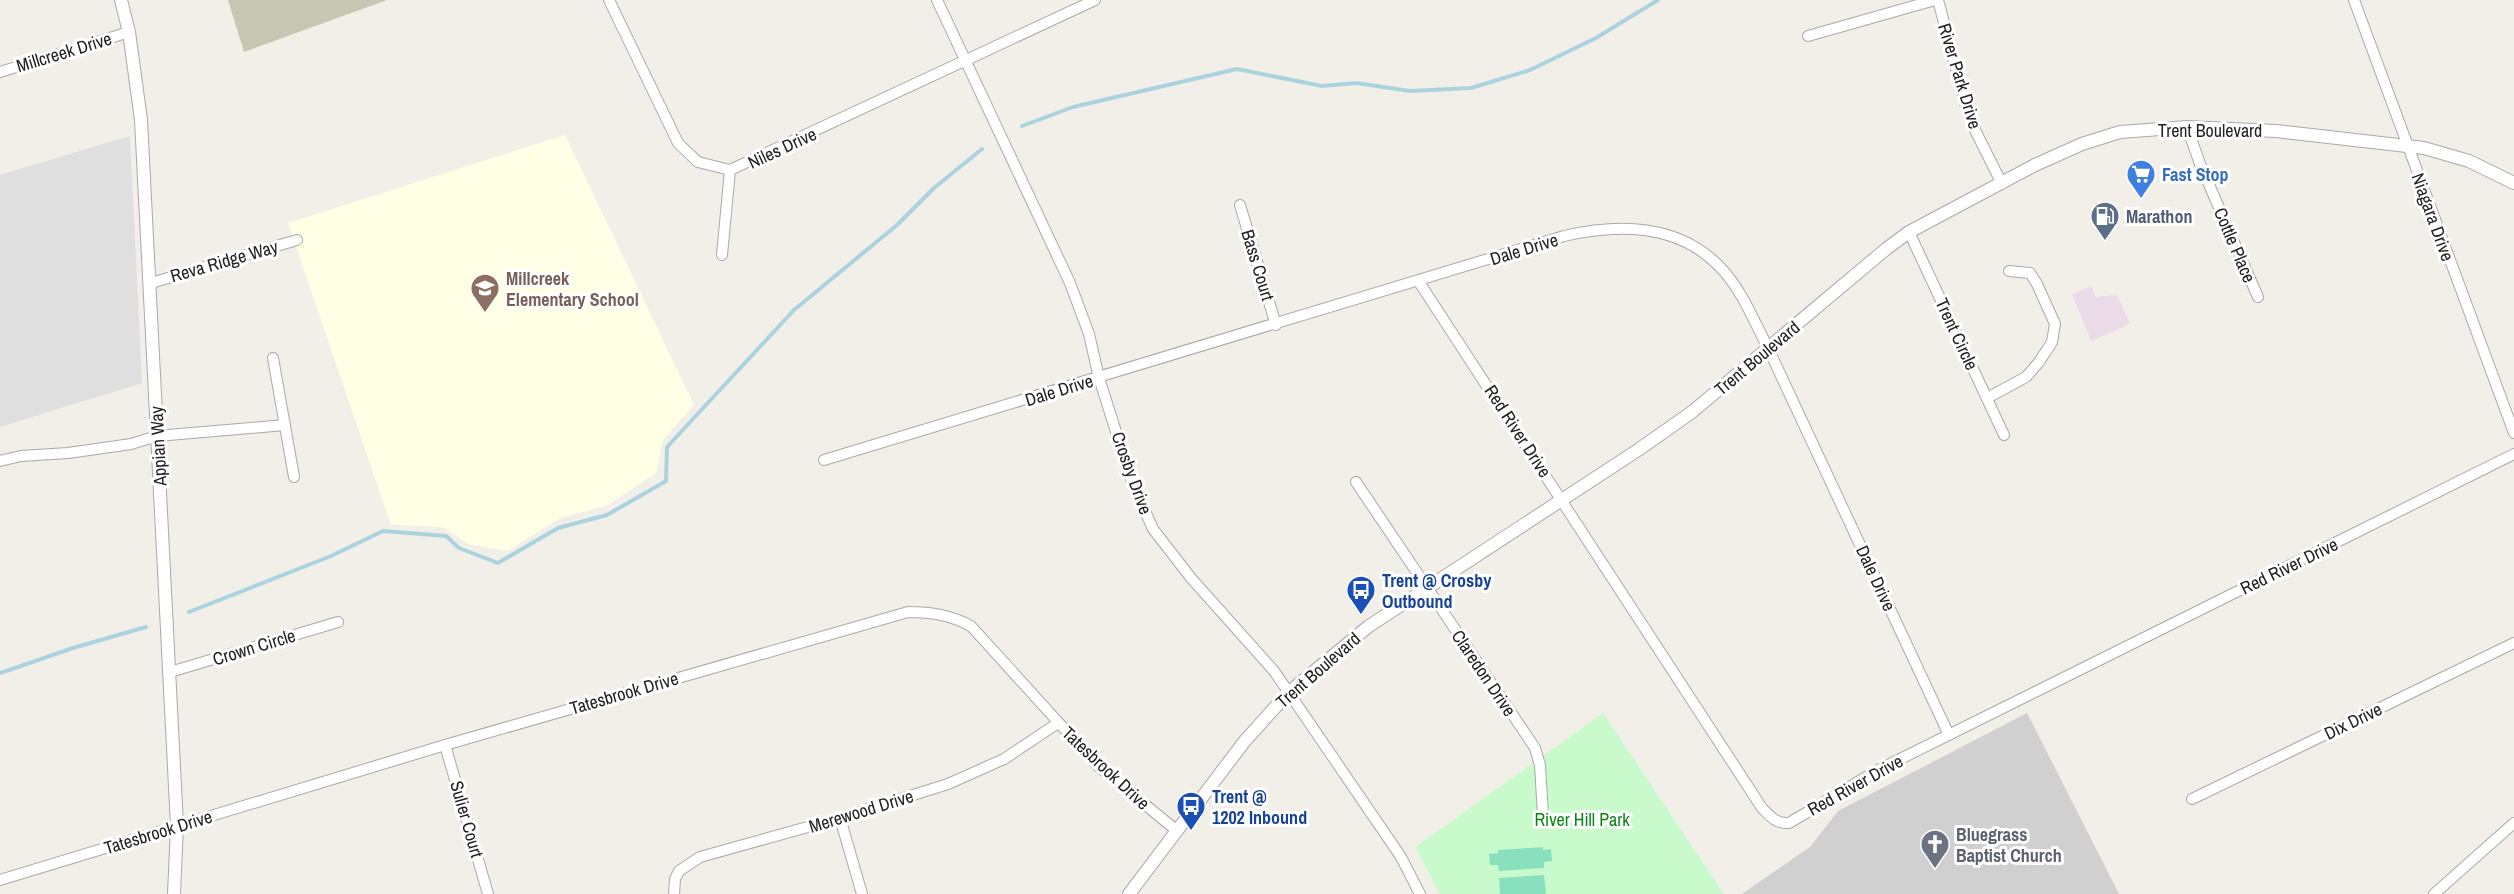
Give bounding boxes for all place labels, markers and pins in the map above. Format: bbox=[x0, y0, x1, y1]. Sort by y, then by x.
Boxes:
supermarket icon: Fast Stop bbox=[2125, 158, 2157, 200]
place label: Fast Stop bbox=[2162, 162, 2229, 187]
fuel station icon: Marathon bbox=[2089, 200, 2121, 242]
place label: Marathon bbox=[2126, 204, 2192, 229]
place label: Millcreek Elementary School bbox=[506, 266, 639, 312]
school or university icon: Millcreek Elementary School bbox=[469, 272, 501, 314]
place label: Trent @ Crosby Outbound bbox=[1382, 568, 1492, 614]
bus stop icon: Trent @ Crosby Outbound bbox=[1345, 574, 1377, 616]
place label: Trent @ 1202 Inbound bbox=[1212, 784, 1307, 830]
bus stop icon: Trent @ 1202 Inbound bbox=[1175, 790, 1207, 832]
place label: Bluegrass Baptist Church bbox=[1956, 822, 2062, 868]
church icon: Bluegrass Baptist Church bbox=[1919, 828, 1951, 870]

